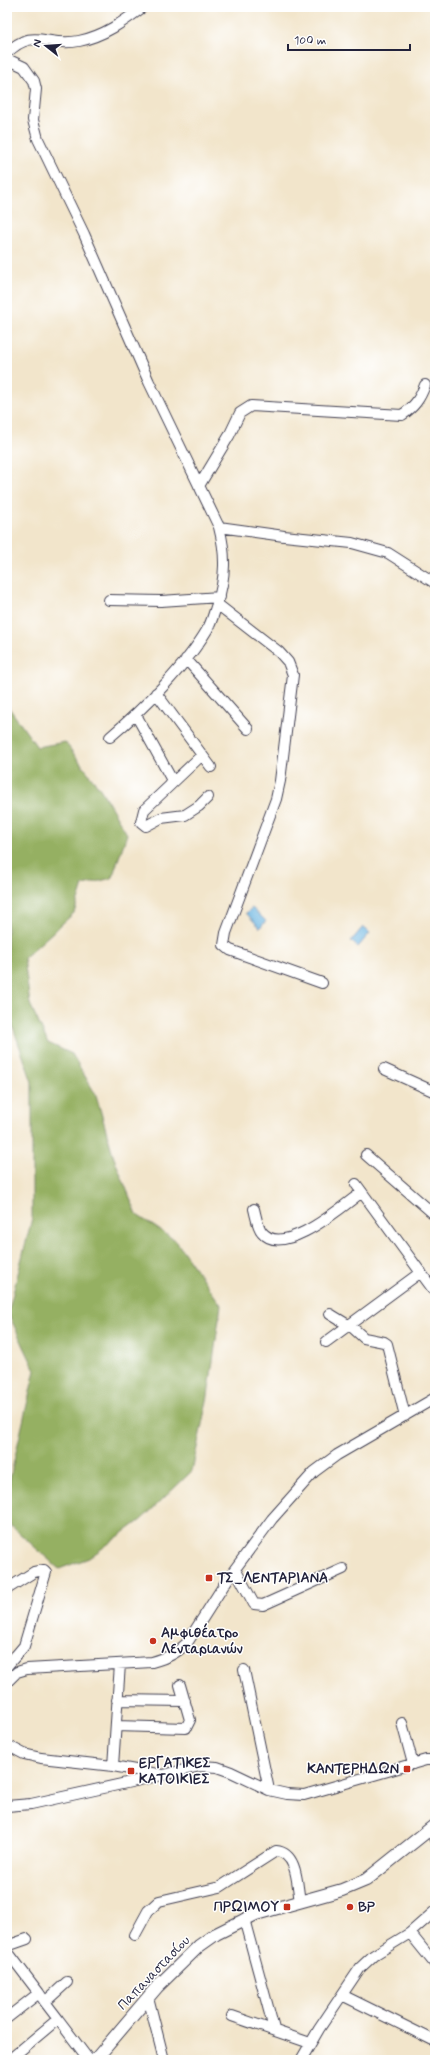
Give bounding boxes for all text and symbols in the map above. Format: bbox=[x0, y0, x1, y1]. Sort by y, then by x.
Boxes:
north arrow bbox=[26, 26, 66, 66]
scale bar bbox=[288, 26, 410, 52]
text: 100 m bbox=[294, 33, 326, 49]
text: N bbox=[30, 38, 45, 49]
place label: ΤΣ_ΛΕΝΤΑΡΙΑΝΑ bbox=[216, 1569, 328, 1587]
marker: ΤΣ_ΛΕΝΤΑΡΙΑΝΑ bbox=[204, 1573, 214, 1583]
place label: Αμφιθέατρο Λενταριανών bbox=[161, 1623, 244, 1658]
marker: Αμφιθέατρο Λενταριανών bbox=[148, 1636, 158, 1646]
place label: ΕΡΓΑΤΙΚΕΣ ΚΑΤΟΙΚΙΕΣ bbox=[139, 1754, 211, 1788]
place label: ΚΑΝΤΕΡΗΔΩΝ bbox=[307, 1760, 399, 1778]
marker: ΚΑΝΤΕΡΗΔΩΝ bbox=[402, 1764, 412, 1774]
marker: ΕΡΓΑΤΙΚΕΣ ΚΑΤΟΙΚΙΕΣ bbox=[126, 1766, 136, 1776]
place label: ΠΡΩΙΜΟΥ bbox=[214, 1898, 279, 1916]
place label: BP bbox=[358, 1898, 376, 1916]
marker: ΠΡΩΙΜΟΥ bbox=[282, 1902, 292, 1912]
marker: BP bbox=[345, 1902, 355, 1912]
street label: Παπαναστασίου bbox=[114, 1932, 194, 2014]

